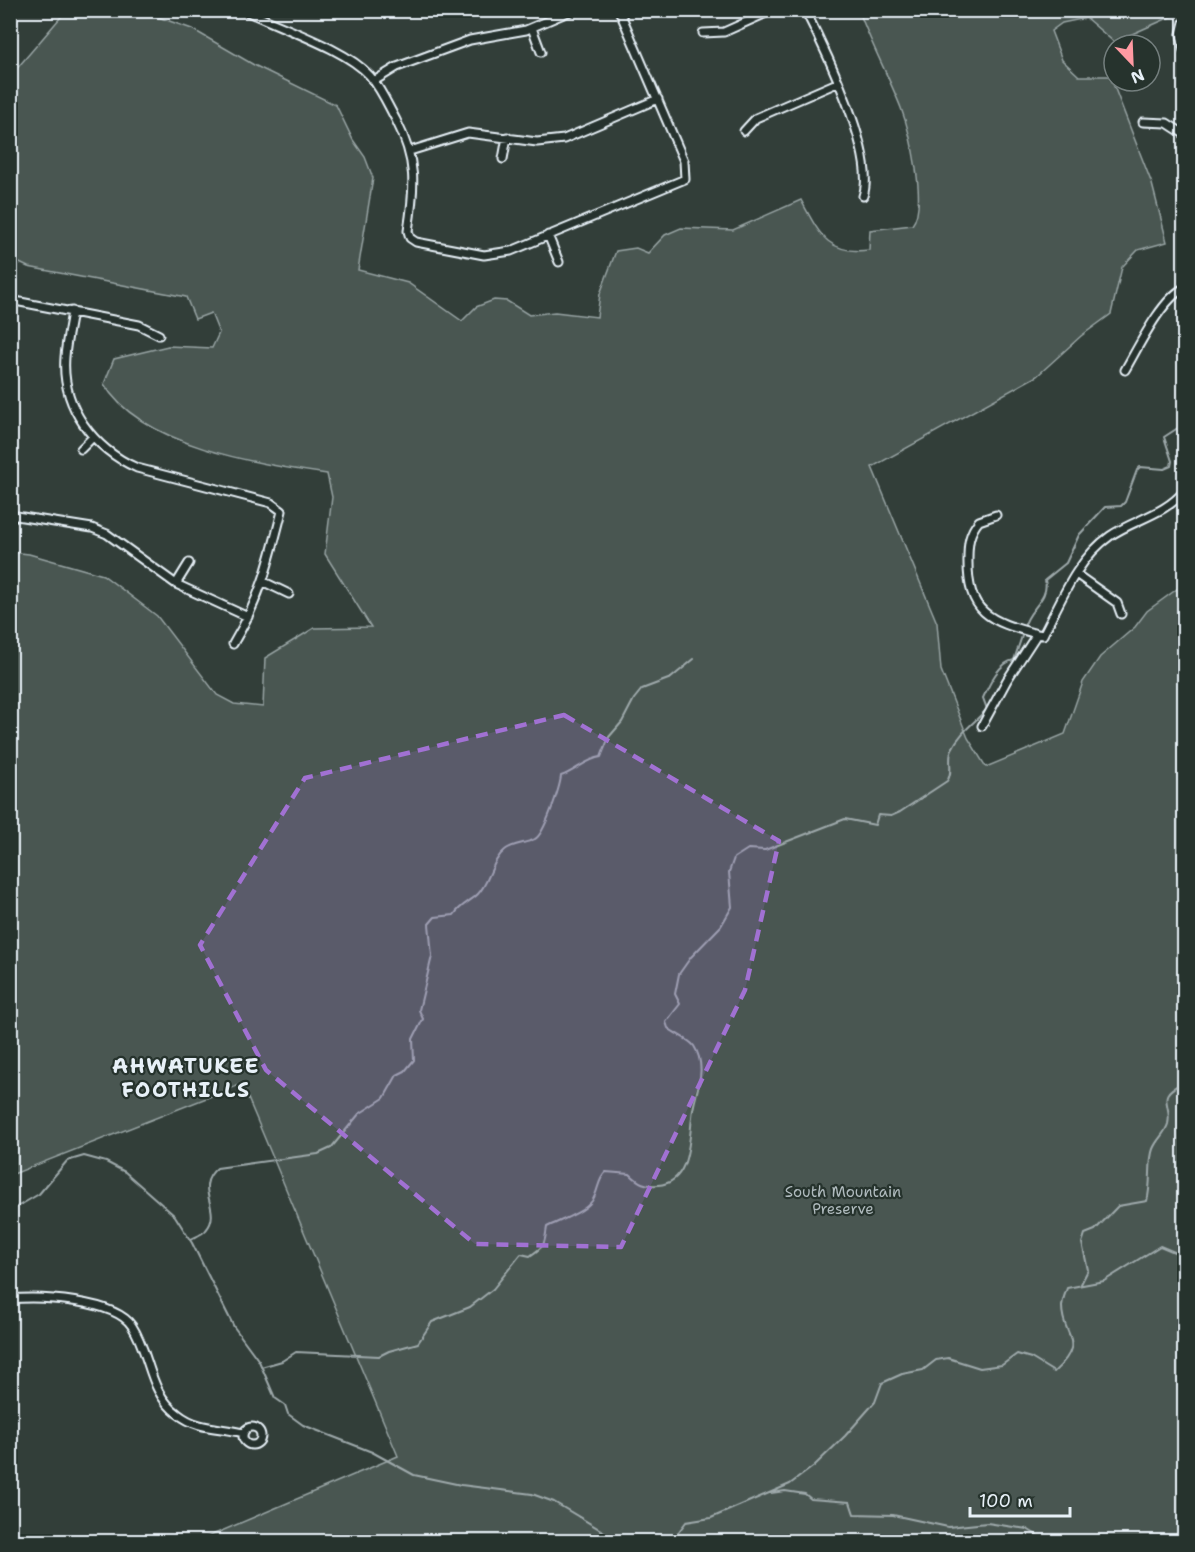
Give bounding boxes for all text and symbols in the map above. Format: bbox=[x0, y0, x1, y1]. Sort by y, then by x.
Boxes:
north arrow bbox=[1102, 33, 1162, 93]
text: N bbox=[1128, 64, 1148, 88]
district label: AHWATUKEE FOOTHILLS bbox=[112, 1052, 260, 1104]
park label: South Mountain Preserve bbox=[785, 1182, 901, 1219]
scale bar bbox=[970, 1480, 1070, 1518]
text: 100 m bbox=[979, 1489, 1033, 1513]

